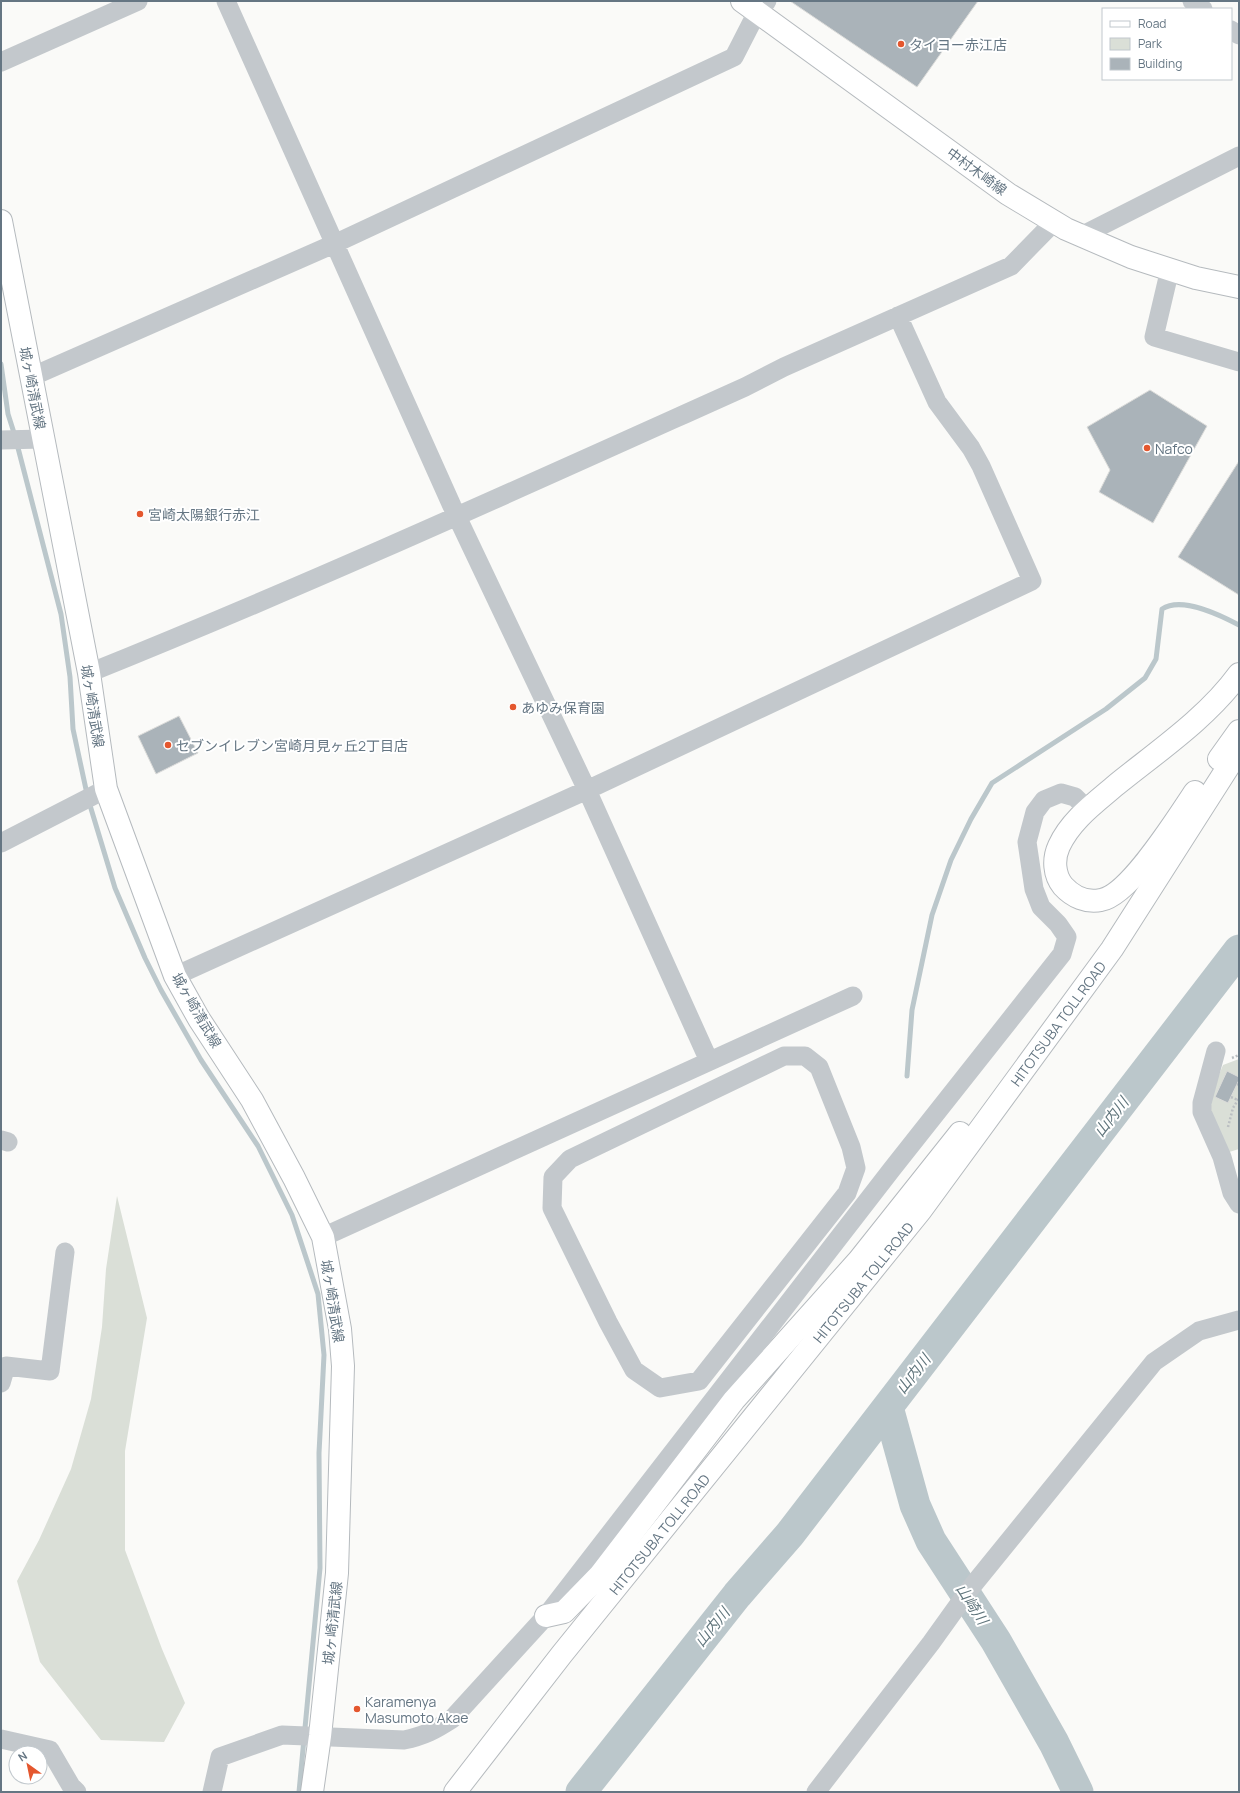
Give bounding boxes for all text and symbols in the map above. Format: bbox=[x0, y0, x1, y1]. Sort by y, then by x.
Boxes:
legend bbox=[1102, 8, 1232, 80]
text: Road bbox=[1138, 15, 1166, 32]
place label: タイヨー赤江店 bbox=[909, 35, 1007, 54]
text: Park bbox=[1138, 35, 1163, 52]
marker: タイヨー赤江店 bbox=[896, 39, 906, 49]
text: Building bbox=[1138, 55, 1182, 72]
street label: 中村木崎線 bbox=[943, 143, 1011, 199]
street label: 城ヶ崎清武線 bbox=[16, 345, 50, 431]
place label: Nafco bbox=[1155, 439, 1193, 458]
marker: Nafco bbox=[1142, 443, 1152, 453]
place label: 宮崎太陽銀行赤江 bbox=[148, 505, 260, 524]
marker: 宮崎太陽銀行赤江 bbox=[135, 509, 145, 519]
street label: 城ヶ崎清武線 bbox=[77, 663, 109, 749]
place label: あゆみ保育園 bbox=[521, 698, 605, 717]
marker: あゆみ保育園 bbox=[508, 702, 518, 712]
place label: セブンイレブン宮崎月見ヶ丘2丁目店 bbox=[176, 736, 408, 755]
marker: セブンイレブン宮崎月見ヶ丘2丁目店 bbox=[163, 740, 173, 750]
street label: HITOTSUBA TOLL ROAD bbox=[1006, 957, 1110, 1089]
street label: 城ヶ崎清武線 bbox=[168, 969, 226, 1051]
water label: 山内川 bbox=[1089, 1091, 1134, 1141]
street label: HITOTSUBA TOLL ROAD bbox=[808, 1218, 917, 1346]
street label: 城ヶ崎清武線 bbox=[317, 1258, 349, 1344]
water label: 山内川 bbox=[891, 1348, 936, 1398]
street label: HITOTSUBA TOLL ROAD bbox=[604, 1470, 714, 1598]
water label: 山崎川 bbox=[951, 1579, 994, 1630]
street label: 城ヶ崎清武線 bbox=[318, 1580, 346, 1666]
water label: 山内川 bbox=[690, 1601, 736, 1651]
place label: Karamenya Masumoto Akae bbox=[365, 1692, 469, 1727]
marker: Karamenya Masumoto Akae bbox=[352, 1704, 362, 1714]
north arrow bbox=[8, 1745, 48, 1785]
text: N bbox=[15, 1748, 30, 1765]

